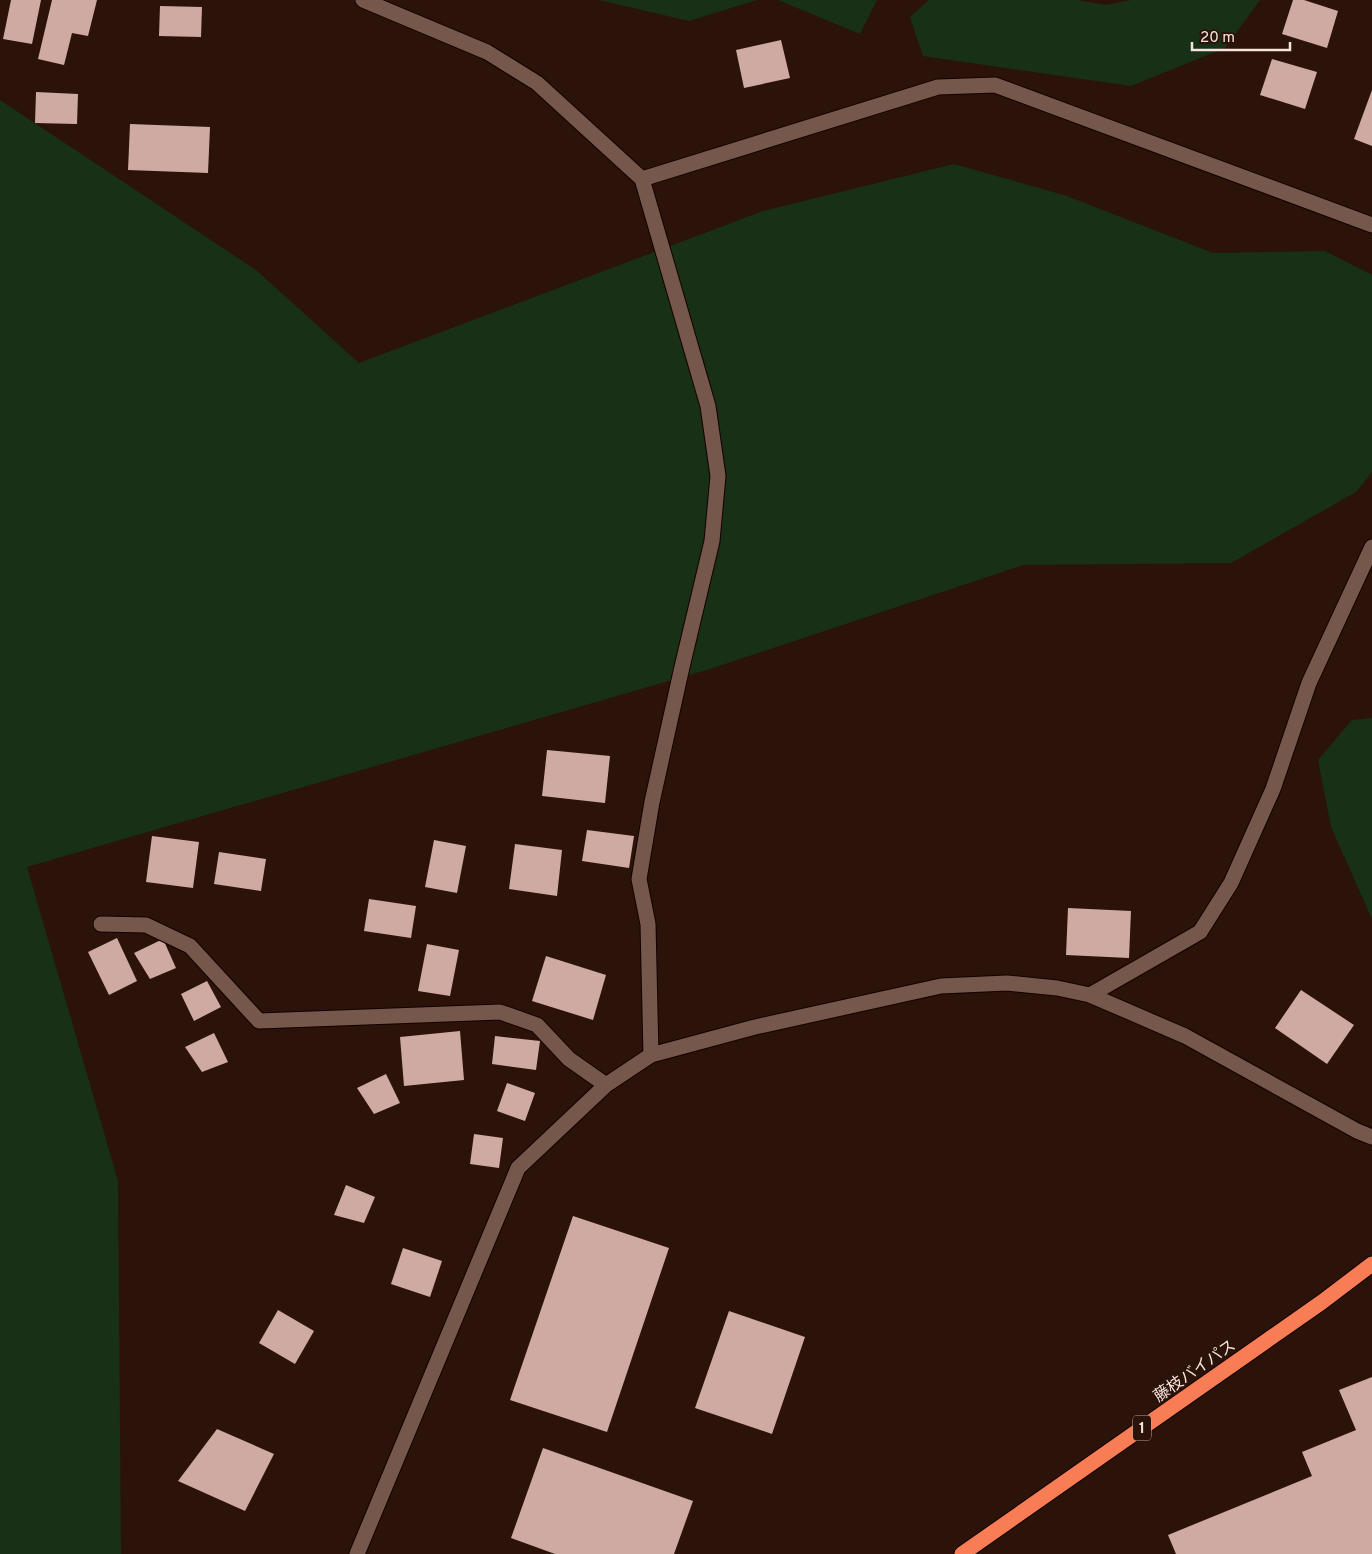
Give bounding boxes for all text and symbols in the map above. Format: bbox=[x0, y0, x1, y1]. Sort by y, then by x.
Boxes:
scale bar bbox=[1192, 20, 1290, 52]
text: 20 m bbox=[1200, 29, 1235, 48]
street label: 藤枝バイパス bbox=[1150, 1336, 1240, 1407]
road number: 1 bbox=[1133, 1416, 1151, 1440]

